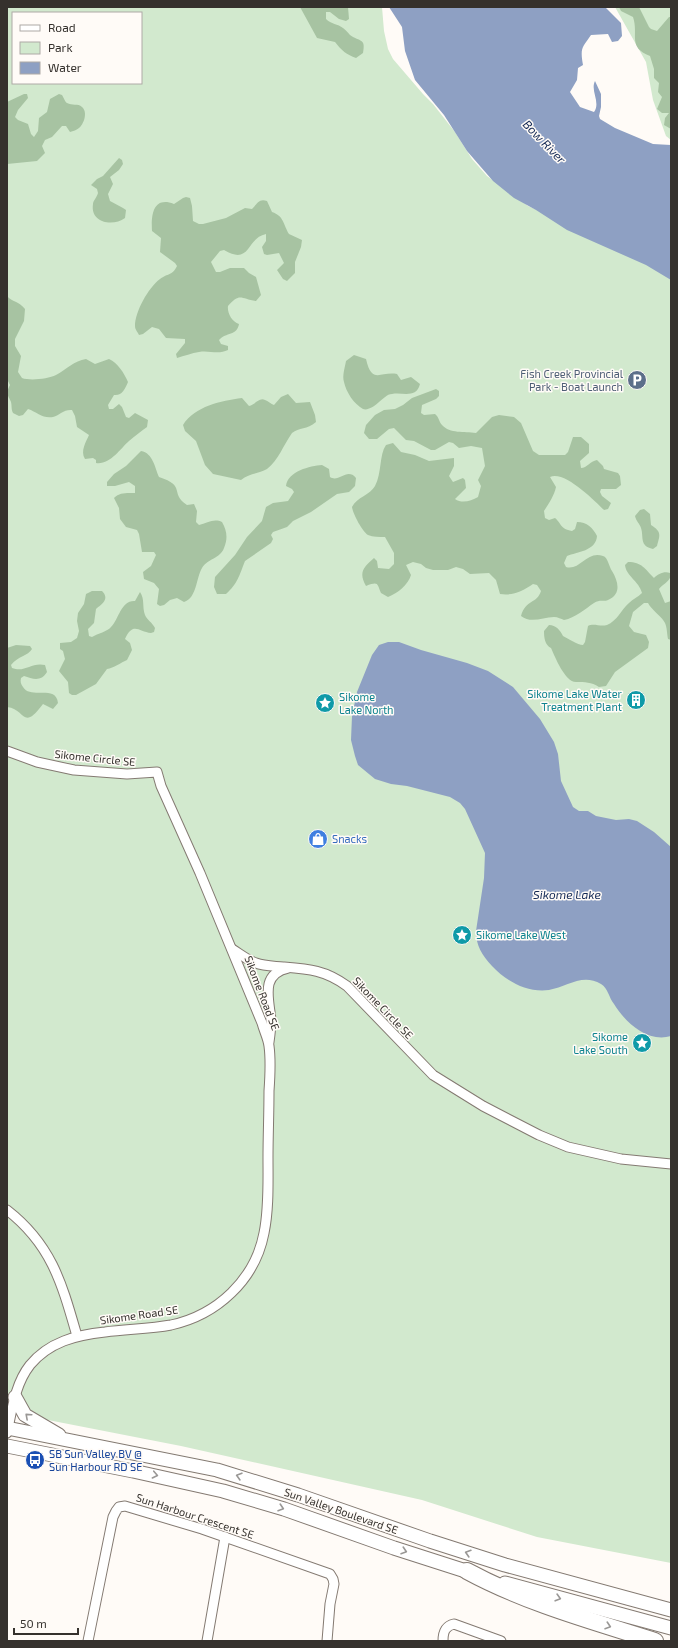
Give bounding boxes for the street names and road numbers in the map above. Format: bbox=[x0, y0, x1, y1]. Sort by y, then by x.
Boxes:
street label: Sikome Circle SE bbox=[54, 747, 136, 768]
street label: Sikome Road SE bbox=[242, 954, 283, 1032]
street label: Sikome Circle SE bbox=[350, 974, 416, 1041]
street label: Sikome Road SE bbox=[99, 1303, 179, 1326]
street label: Sun Valley Boulevard SE bbox=[283, 1485, 400, 1536]
street label: Sun Harbour Crescent SE bbox=[135, 1490, 256, 1541]

